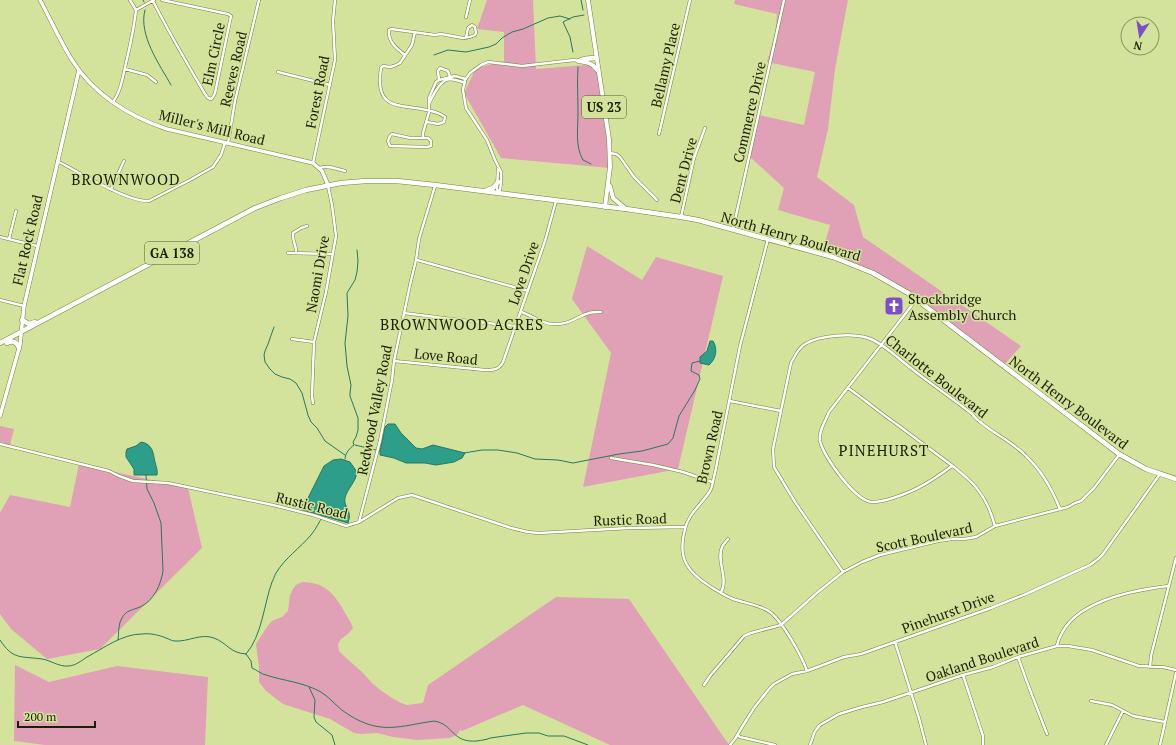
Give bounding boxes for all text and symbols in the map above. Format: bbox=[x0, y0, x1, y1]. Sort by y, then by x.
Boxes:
north arrow bbox=[1120, 16, 1160, 56]
street label: Elm Circle bbox=[197, 21, 229, 87]
street label: Bellamy Place bbox=[646, 21, 684, 109]
street label: Reeves Road bbox=[215, 29, 251, 109]
text: N bbox=[1132, 38, 1143, 53]
street label: Forest Road bbox=[301, 54, 333, 130]
street label: Commerce Drive bbox=[728, 60, 770, 164]
road number: US 23 bbox=[582, 96, 626, 118]
street label: Miller's Mill Road bbox=[157, 105, 267, 149]
street label: Dent Drive bbox=[665, 135, 701, 205]
district label: BROWNWOOD bbox=[71, 169, 181, 189]
street label: Flat Rock Road bbox=[7, 193, 47, 287]
street label: North Henry Boulevard bbox=[719, 207, 863, 265]
street label: Naomi Drive bbox=[301, 234, 333, 314]
street label: Love Drive bbox=[503, 239, 543, 307]
road number: GA 138 bbox=[145, 242, 199, 264]
place label: Stockbridge Assembly Church bbox=[908, 289, 1017, 324]
church icon: Stockbridge Assembly Church bbox=[883, 295, 905, 317]
district label: BROWNWOOD ACRES bbox=[380, 314, 544, 334]
street label: Charlotte Boulevard bbox=[882, 330, 992, 422]
street label: Redwood Valley Road bbox=[352, 343, 396, 477]
street label: Love Road bbox=[413, 343, 479, 369]
street label: North Henry Boulevard bbox=[1006, 351, 1133, 453]
street label: Brown Road bbox=[691, 408, 727, 486]
district label: PINEHURST bbox=[839, 440, 929, 460]
street label: Rustic Road bbox=[274, 487, 350, 523]
street label: Rustic Road bbox=[593, 508, 667, 530]
street label: Scott Boulevard bbox=[874, 517, 974, 556]
street label: Pinehurst Drive bbox=[899, 586, 997, 638]
street label: Oakland Boulevard bbox=[923, 632, 1041, 686]
scale bar bbox=[18, 703, 95, 729]
text: 200 m bbox=[24, 709, 57, 724]

